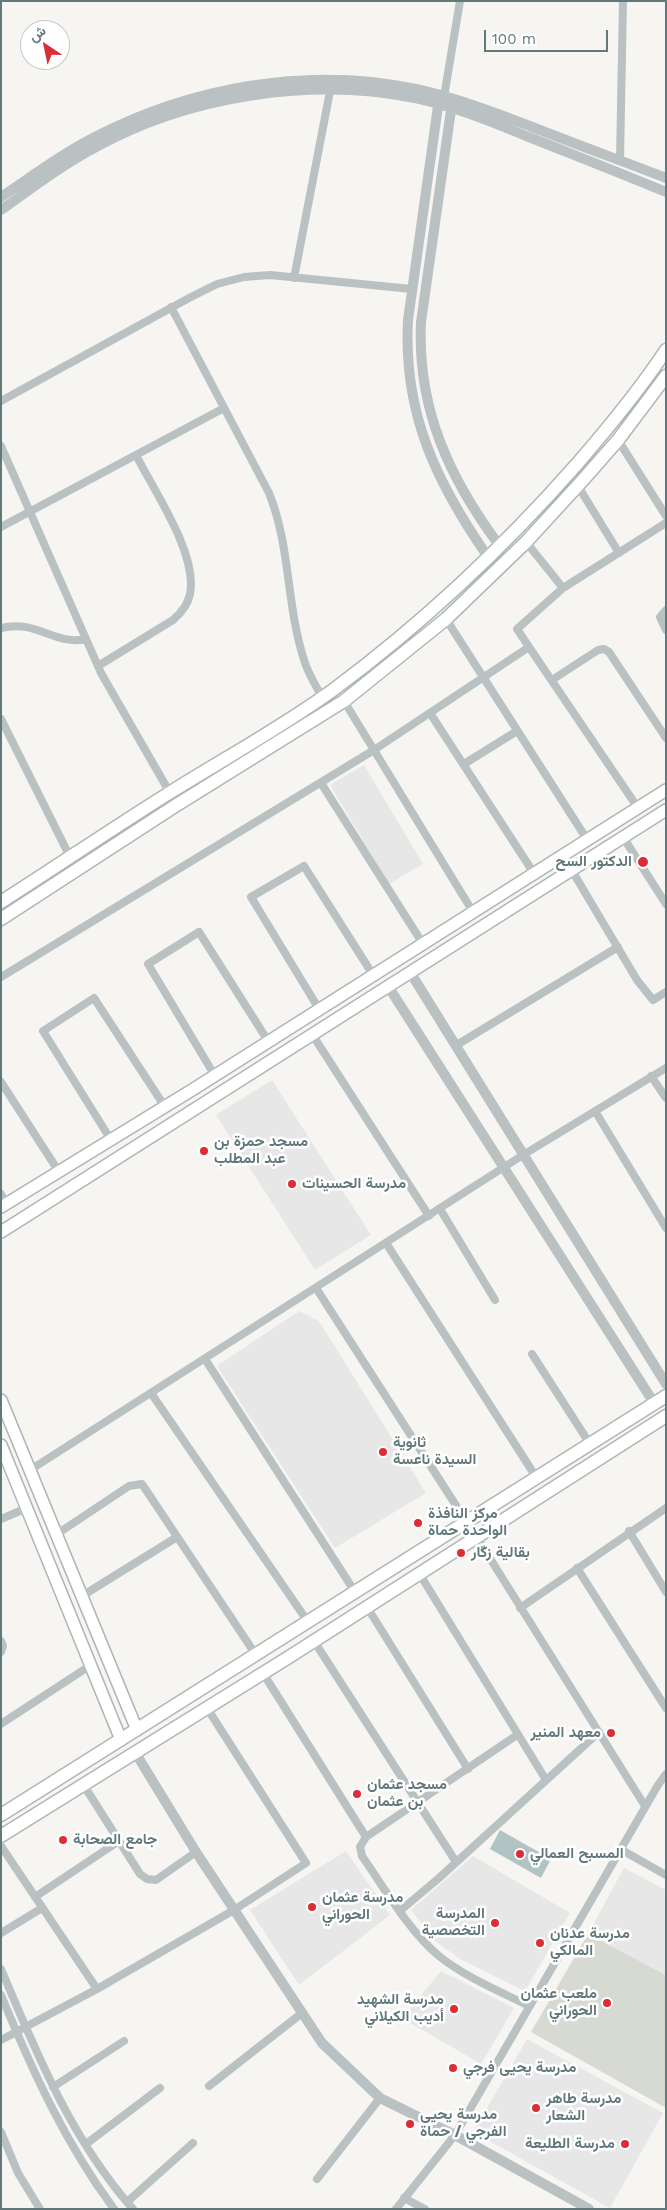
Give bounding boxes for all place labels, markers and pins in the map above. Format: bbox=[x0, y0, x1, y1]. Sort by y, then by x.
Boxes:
place label: الدكتور السح bbox=[555, 853, 632, 871]
marker: الدكتور السح bbox=[636, 855, 650, 869]
place label: مسجد حمزة بن عبد المطلب bbox=[214, 1133, 308, 1168]
marker: مسجد حمزة بن عبد المطلب bbox=[198, 1145, 210, 1157]
place label: مدرسة الحسينات bbox=[302, 1175, 406, 1193]
marker: مدرسة الحسينات bbox=[286, 1178, 298, 1190]
place label: ثانوية السيدة ناعسة bbox=[393, 1434, 476, 1469]
marker: ثانوية السيدة ناعسة bbox=[377, 1446, 389, 1458]
place label: مركز النافذة الواحدة حماة bbox=[428, 1505, 507, 1540]
marker: مركز النافذة الواحدة حماة bbox=[412, 1517, 424, 1529]
place label: بقالية زكّار bbox=[471, 1544, 530, 1562]
marker: بقالية زكّار bbox=[455, 1547, 467, 1559]
place label: معهد المنير bbox=[530, 1724, 601, 1742]
marker: معهد المنير bbox=[605, 1727, 617, 1739]
place label: مسجد عثمان بن عثمان bbox=[367, 1776, 447, 1811]
marker: مسجد عثمان بن عثمان bbox=[351, 1788, 363, 1800]
place label: جامع الصحابة bbox=[73, 1831, 157, 1849]
marker: جامع الصحابة bbox=[57, 1834, 69, 1846]
place label: المسبح العمالي bbox=[530, 1845, 624, 1863]
marker: المسبح العمالي bbox=[514, 1848, 526, 1860]
place label: مدرسة عثمان الحوراني bbox=[322, 1889, 403, 1924]
marker: مدرسة عثمان الحوراني bbox=[306, 1901, 318, 1913]
place label: المدرسة التخصصية bbox=[422, 1905, 485, 1940]
marker: المدرسة التخصصية bbox=[489, 1917, 501, 1929]
place label: مدرسة عدنان المالكي bbox=[550, 1925, 630, 1960]
marker: مدرسة عدنان المالكي bbox=[534, 1937, 546, 1949]
place label: ملعب عثمان الحوراني bbox=[521, 1985, 597, 2020]
place label: مدرسة الشهيد أديب الكيلاني bbox=[357, 1991, 444, 2026]
marker: ملعب عثمان الحوراني bbox=[601, 1997, 613, 2009]
marker: مدرسة الشهيد أديب الكيلاني bbox=[448, 2003, 460, 2015]
place label: مدرسة يحيى فرجي bbox=[463, 2059, 576, 2077]
marker: مدرسة يحيى فرجي bbox=[447, 2062, 459, 2074]
place label: مدرسة طاهر الشعار bbox=[546, 2090, 621, 2125]
marker: مدرسة طاهر الشعار bbox=[530, 2102, 542, 2114]
place label: مدرسة يحيى الفرجي / حماة bbox=[420, 2106, 507, 2141]
marker: مدرسة يحيى الفرجي / حماة bbox=[404, 2118, 416, 2130]
place label: مدرسة الطليعة bbox=[525, 2135, 615, 2153]
marker: مدرسة الطليعة bbox=[619, 2138, 631, 2150]

